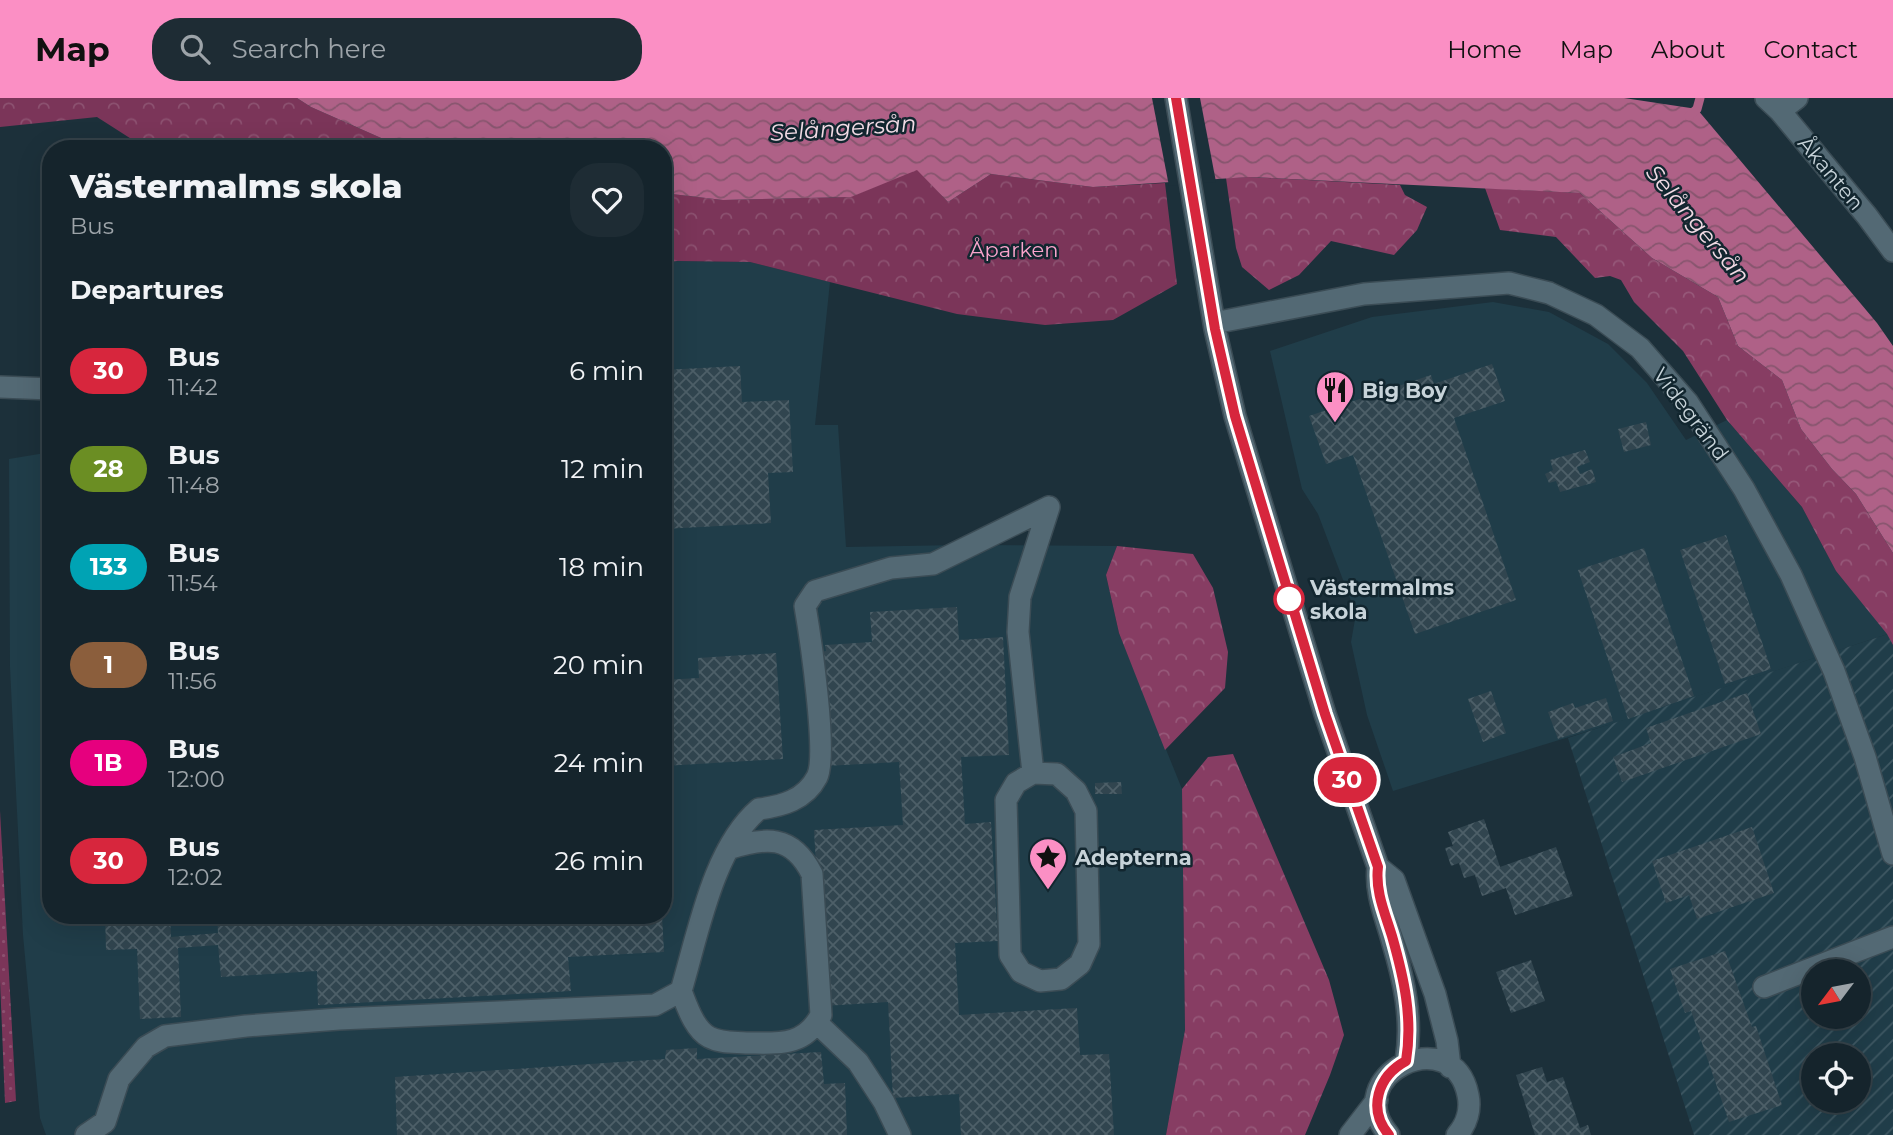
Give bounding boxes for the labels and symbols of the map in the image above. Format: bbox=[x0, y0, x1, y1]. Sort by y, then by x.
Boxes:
water label: Selångersån bbox=[769, 109, 917, 147]
street label: Åkanten bbox=[1793, 131, 1869, 215]
water label: Selångersån bbox=[1640, 159, 1756, 289]
park label: Åparken bbox=[970, 237, 1058, 262]
street label: Videgränd bbox=[1648, 363, 1734, 465]
restaurant icon: Big Boy bbox=[1314, 369, 1356, 424]
place label: Big Boy bbox=[1362, 378, 1448, 403]
place label: Västermalms skola bbox=[1309, 575, 1454, 624]
marker: Västermalms skola bbox=[1274, 584, 1304, 614]
line badge: 30 bbox=[1316, 757, 1378, 803]
place icon: Adepterna bbox=[1027, 836, 1069, 891]
place label: Adepterna bbox=[1074, 845, 1192, 870]
north arrow bbox=[1801, 959, 1871, 1029]

